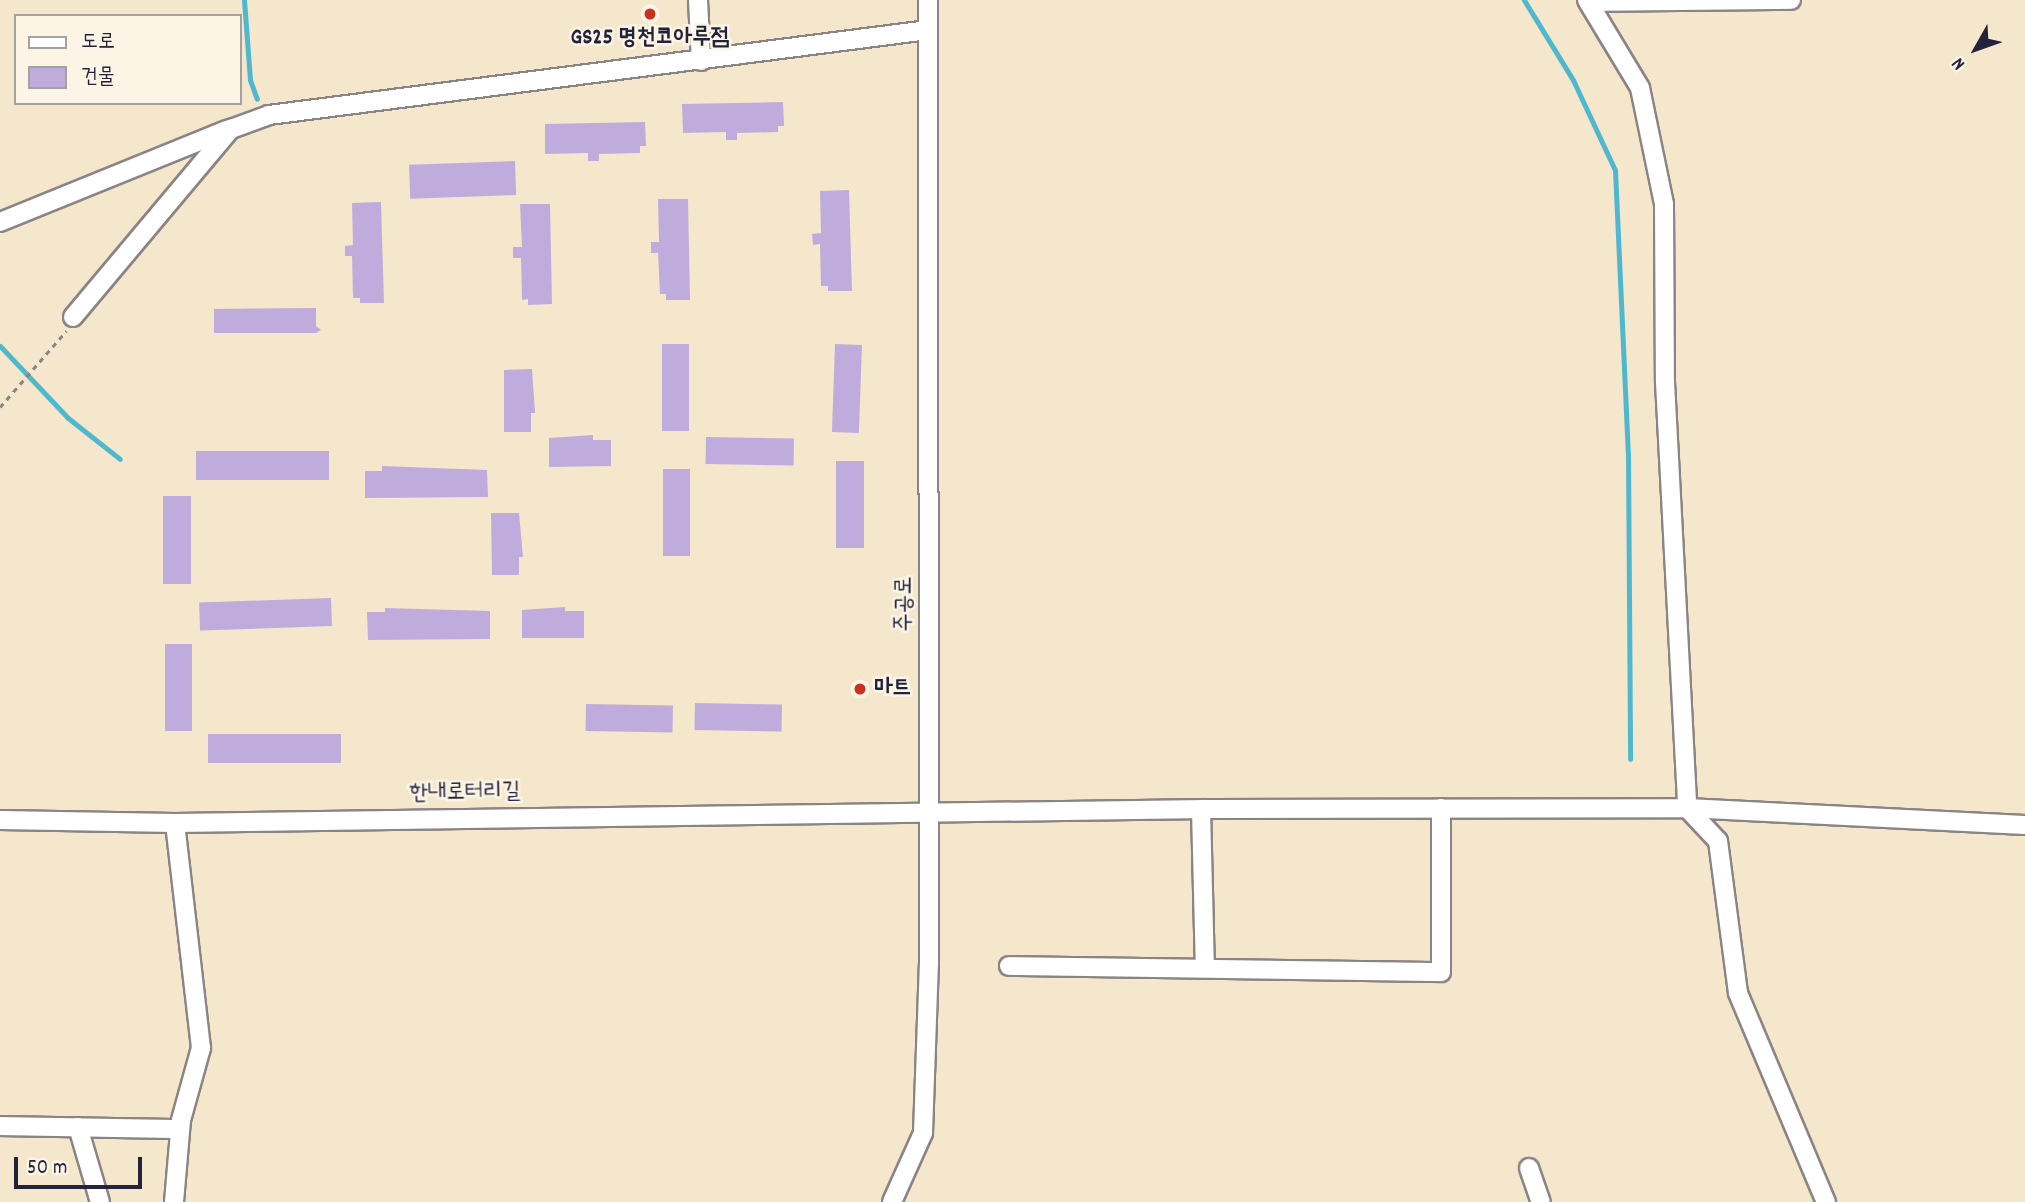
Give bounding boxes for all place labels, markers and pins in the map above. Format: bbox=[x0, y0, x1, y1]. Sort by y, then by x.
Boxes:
marker: GS25 명천코아루점 bbox=[642, 6, 658, 22]
place label: GS25 명천코아루점 bbox=[571, 25, 729, 53]
place label: 마트 bbox=[874, 675, 911, 703]
marker: 마트 bbox=[852, 681, 868, 697]

